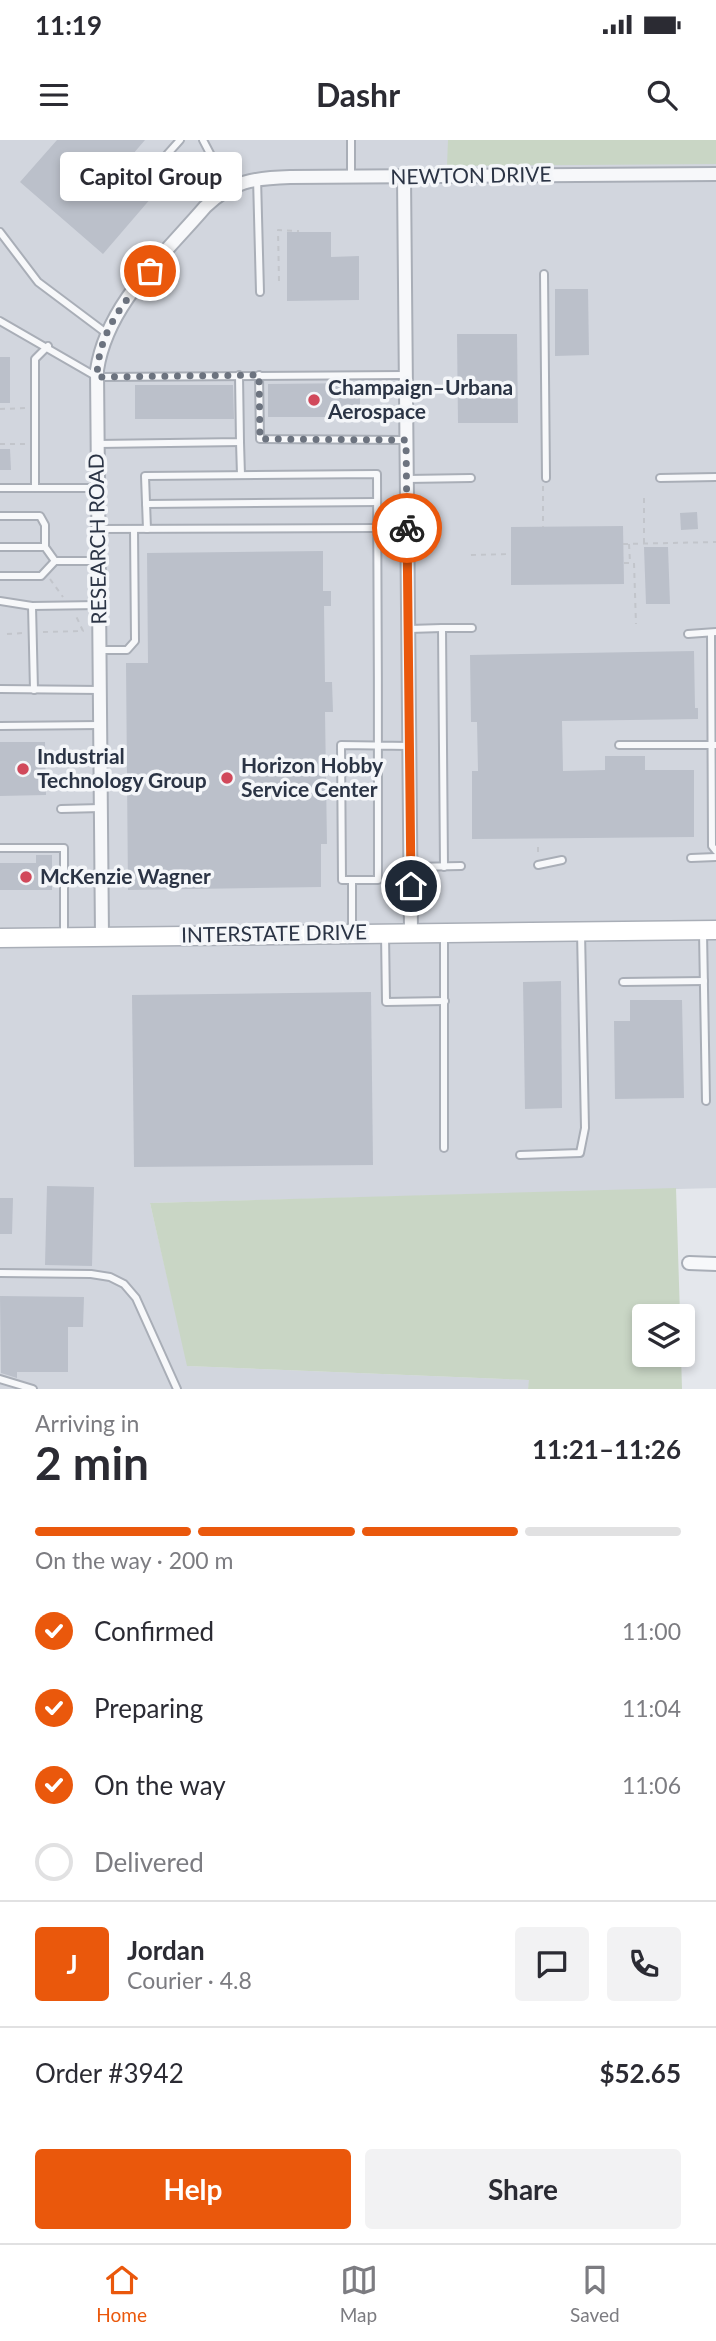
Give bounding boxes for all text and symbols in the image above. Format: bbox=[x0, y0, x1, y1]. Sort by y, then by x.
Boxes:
text: 11:19 bbox=[35, 9, 102, 41]
text: Dashr bbox=[316, 75, 400, 114]
icon: menu bbox=[35, 76, 73, 114]
icon: search bbox=[643, 76, 681, 114]
callout: Capitol Group bbox=[59, 152, 241, 201]
street label: NEWTON DRIVE bbox=[390, 161, 552, 188]
text: Capitol Group bbox=[80, 162, 222, 190]
pin bbox=[120, 241, 180, 301]
icon: bag bbox=[131, 252, 169, 290]
place label: Champaign–Urbana Aerospace bbox=[327, 374, 513, 423]
marker: Champaign–Urbana Aerospace bbox=[306, 392, 322, 408]
street label: RESEARCH ROAD bbox=[83, 453, 110, 625]
courier bbox=[372, 493, 442, 563]
icon: bike bbox=[388, 509, 426, 547]
place label: Industrial Technology Group bbox=[37, 743, 207, 792]
place label: Horizon Hobby Service Center bbox=[241, 752, 384, 801]
marker: Industrial Technology Group bbox=[15, 761, 31, 777]
marker: Horizon Hobby Service Center bbox=[219, 770, 235, 786]
pin bbox=[381, 856, 441, 916]
place label: McKenzie Wagner bbox=[40, 863, 211, 888]
icon: home bbox=[392, 867, 430, 905]
marker: McKenzie Wagner bbox=[18, 869, 34, 885]
street label: INTERSTATE DRIVE bbox=[181, 918, 367, 947]
map controls bbox=[632, 1304, 695, 1367]
button: layers bbox=[632, 1304, 695, 1367]
text: Arriving in bbox=[35, 1409, 139, 1437]
text: 11:21–11:26 bbox=[532, 1433, 681, 1465]
text: 2 min bbox=[35, 1435, 149, 1490]
text: On the way · 200 m bbox=[35, 1546, 234, 1574]
icon: check bbox=[35, 1612, 73, 1650]
text: Confirmed bbox=[94, 1615, 214, 1647]
text: 11:00 bbox=[622, 1617, 681, 1645]
icon: check bbox=[35, 1689, 73, 1727]
text: Preparing bbox=[94, 1692, 203, 1724]
text: 11:04 bbox=[622, 1694, 681, 1722]
icon: check bbox=[35, 1766, 73, 1804]
text: On the way bbox=[94, 1769, 226, 1801]
text: 11:06 bbox=[622, 1771, 681, 1799]
text: Delivered bbox=[94, 1846, 204, 1878]
button: chat bbox=[515, 1927, 589, 2001]
button: phone bbox=[607, 1927, 681, 2001]
text: Jordan bbox=[127, 1934, 205, 1966]
text: J bbox=[66, 1948, 78, 1980]
text: Courier · 4.8 bbox=[127, 1966, 252, 1994]
text: Order #3942 bbox=[35, 2057, 184, 2089]
text: $52.65 bbox=[599, 2057, 681, 2089]
button: Help bbox=[35, 2149, 351, 2229]
button: Share bbox=[365, 2149, 681, 2229]
tab: Home bbox=[96, 2261, 147, 2326]
tab: Map bbox=[340, 2261, 378, 2326]
tab: Saved bbox=[570, 2261, 620, 2326]

